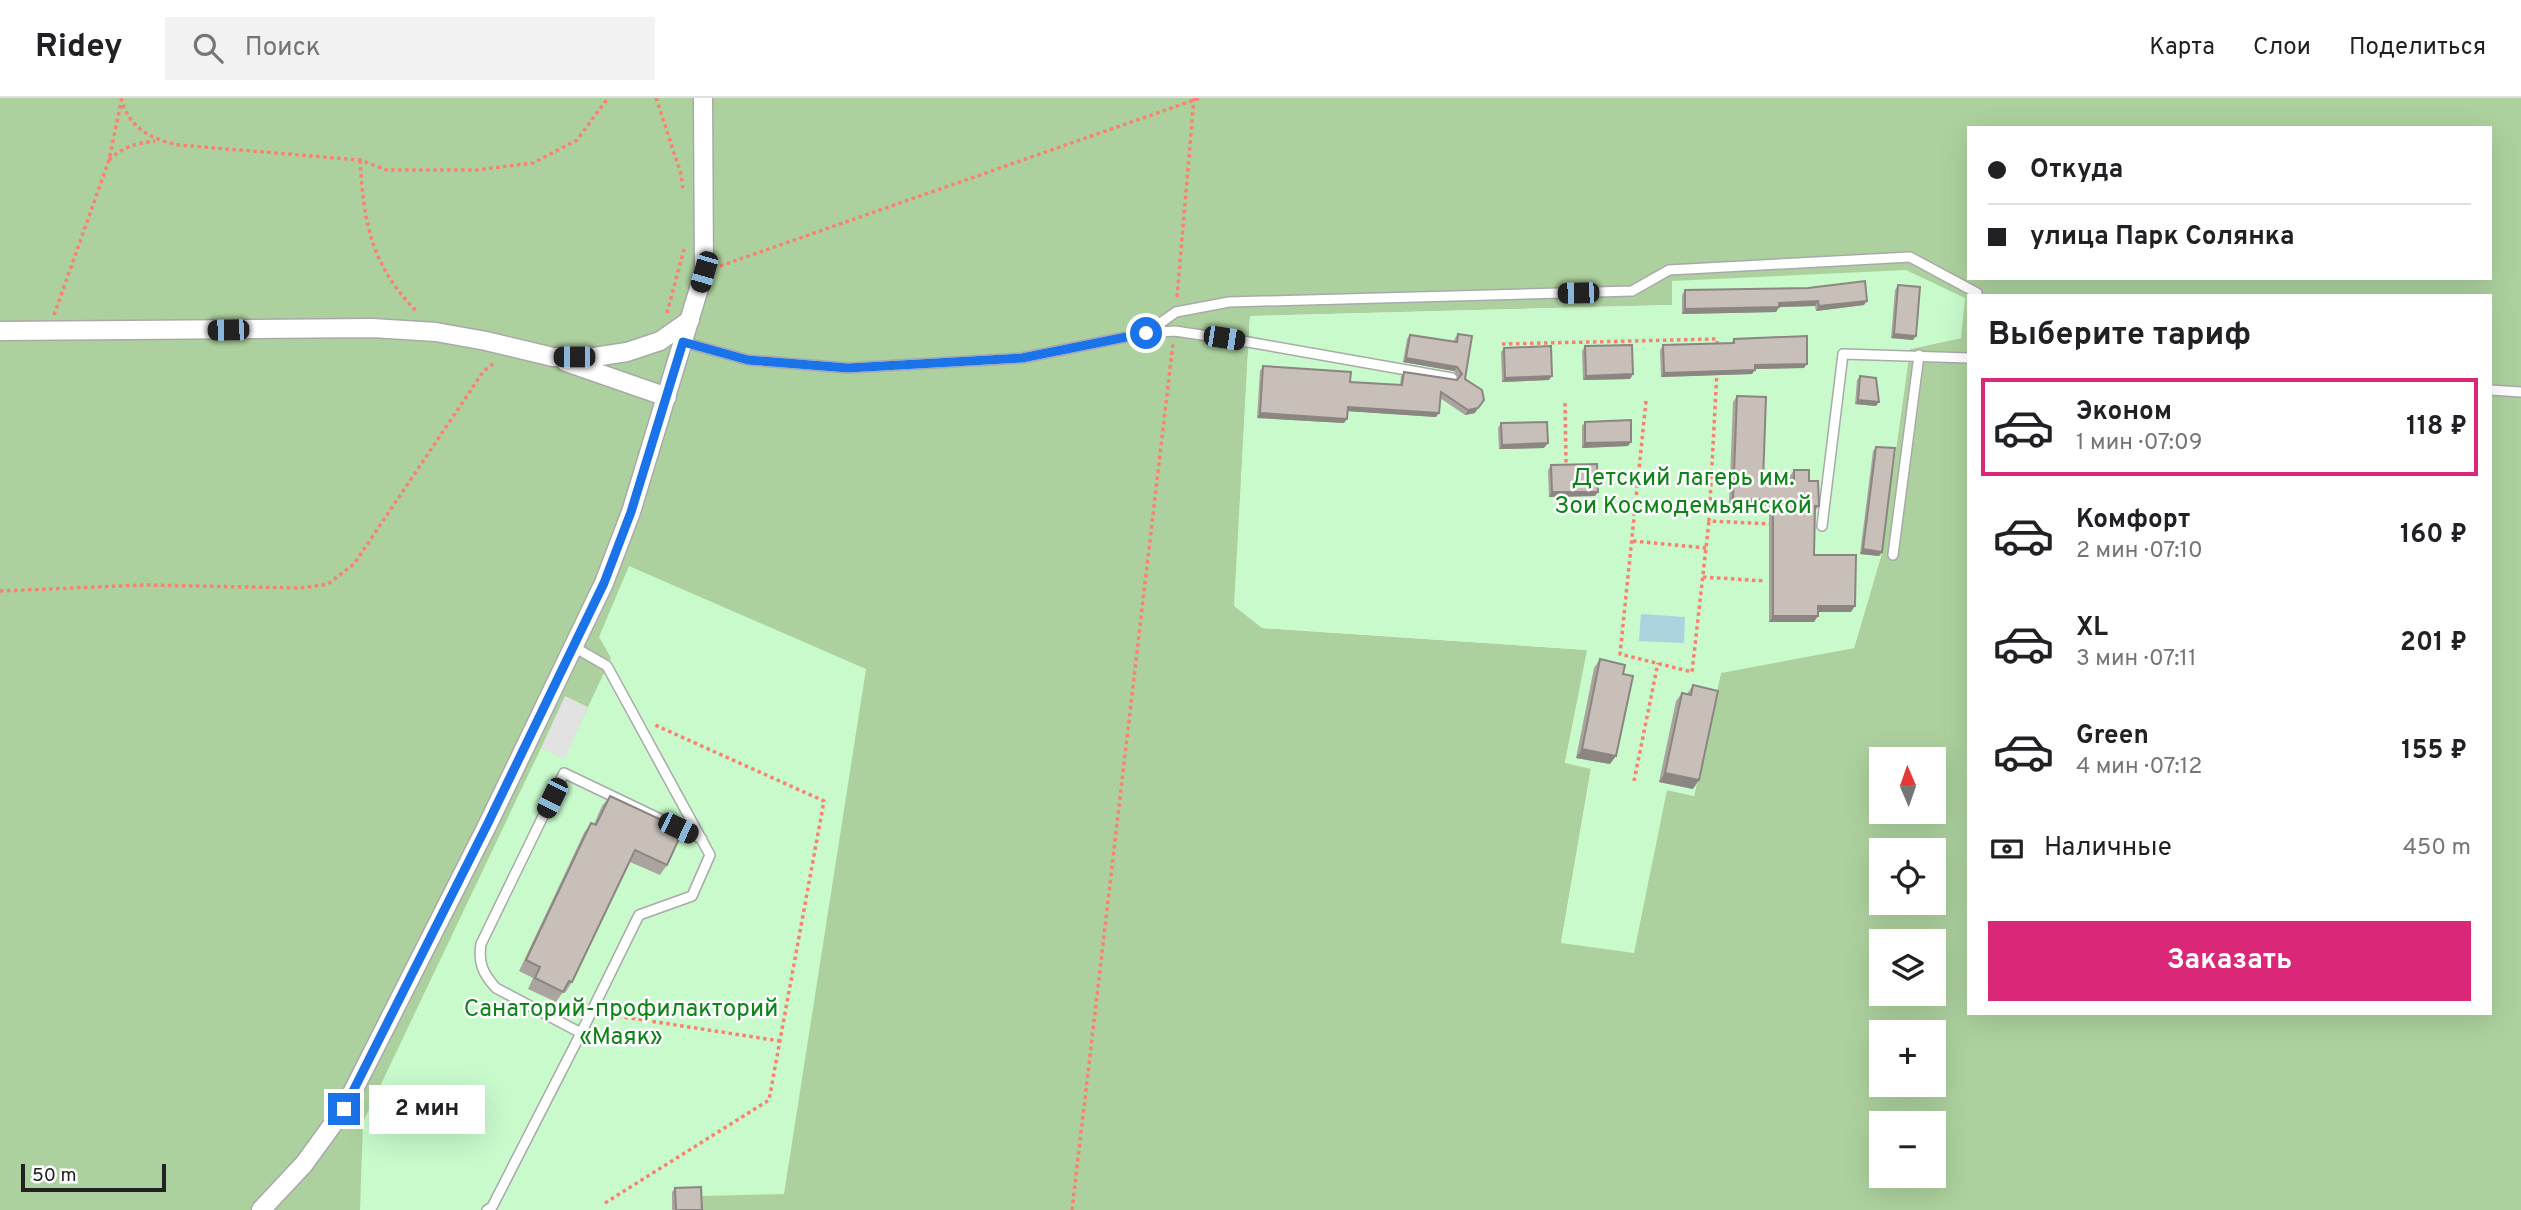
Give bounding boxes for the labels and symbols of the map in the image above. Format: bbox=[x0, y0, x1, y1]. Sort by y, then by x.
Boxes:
car bbox=[689, 249, 720, 295]
car bbox=[1557, 282, 1600, 304]
route start bbox=[1130, 317, 1162, 349]
car bbox=[207, 319, 250, 341]
car bbox=[1202, 324, 1247, 352]
car bbox=[554, 347, 596, 368]
park label: Детский лагерь им. Зои Космодемьянской bbox=[1554, 464, 1812, 522]
north arrow bbox=[1869, 747, 1946, 824]
car bbox=[534, 775, 571, 821]
car bbox=[655, 809, 702, 847]
park label: Санаторий-профилакторий «Маяк» bbox=[464, 995, 778, 1053]
callout: 2 мин bbox=[368, 1084, 484, 1134]
route end bbox=[328, 1093, 360, 1125]
scale bar bbox=[21, 1161, 166, 1193]

